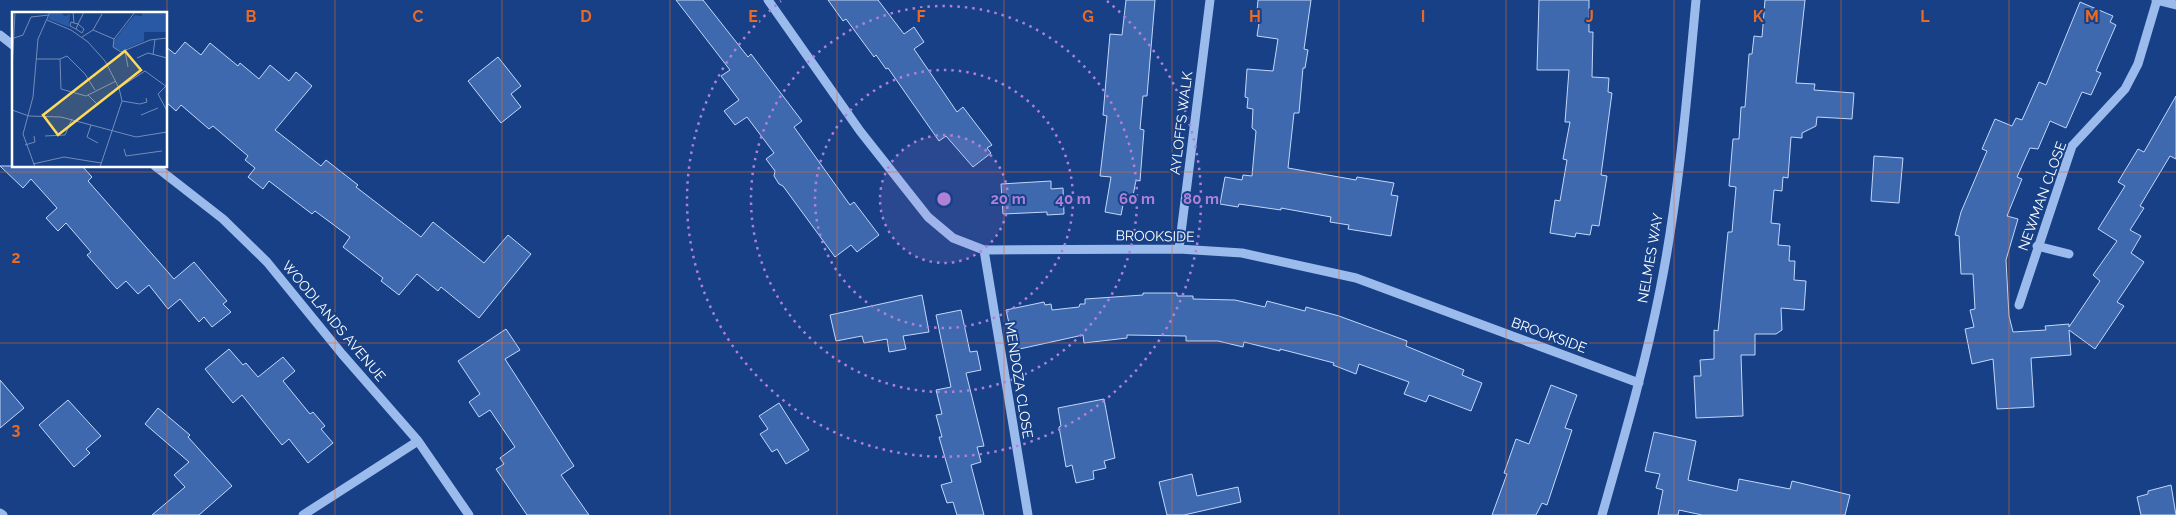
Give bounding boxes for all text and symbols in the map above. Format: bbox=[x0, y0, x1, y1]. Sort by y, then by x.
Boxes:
text: B bbox=[246, 7, 257, 26]
text: C bbox=[413, 7, 424, 26]
text: D bbox=[580, 7, 592, 26]
text: E bbox=[748, 7, 758, 26]
text: F bbox=[916, 7, 926, 26]
text: G bbox=[1082, 7, 1094, 26]
text: H bbox=[1249, 7, 1261, 26]
text: I bbox=[1421, 7, 1425, 26]
text: J bbox=[1586, 7, 1594, 26]
text: K bbox=[1753, 7, 1764, 26]
text: L bbox=[1920, 7, 1930, 26]
text: M bbox=[2085, 7, 2099, 26]
inset map bbox=[12, 12, 168, 168]
street label: AYLOFFS WALK bbox=[1167, 70, 1195, 176]
street label: NEWMAN CLOSE bbox=[2015, 139, 2069, 253]
centre of rings bbox=[935, 190, 953, 208]
text: 20 m bbox=[990, 190, 1026, 208]
text: 40 m bbox=[1055, 190, 1091, 208]
text: 60 m bbox=[1119, 190, 1155, 208]
text: 80 m bbox=[1183, 190, 1219, 208]
street label: NELMES WAY bbox=[1634, 212, 1666, 304]
street label: BROOKSIDE bbox=[1115, 227, 1195, 245]
text: 2 bbox=[11, 248, 21, 267]
street label: WOODLANDS AVENUE bbox=[279, 258, 389, 384]
street label: BROOKSIDE bbox=[1509, 314, 1589, 356]
street label: MENDOZA CLOSE bbox=[1002, 320, 1036, 440]
text: 3 bbox=[12, 420, 21, 439]

